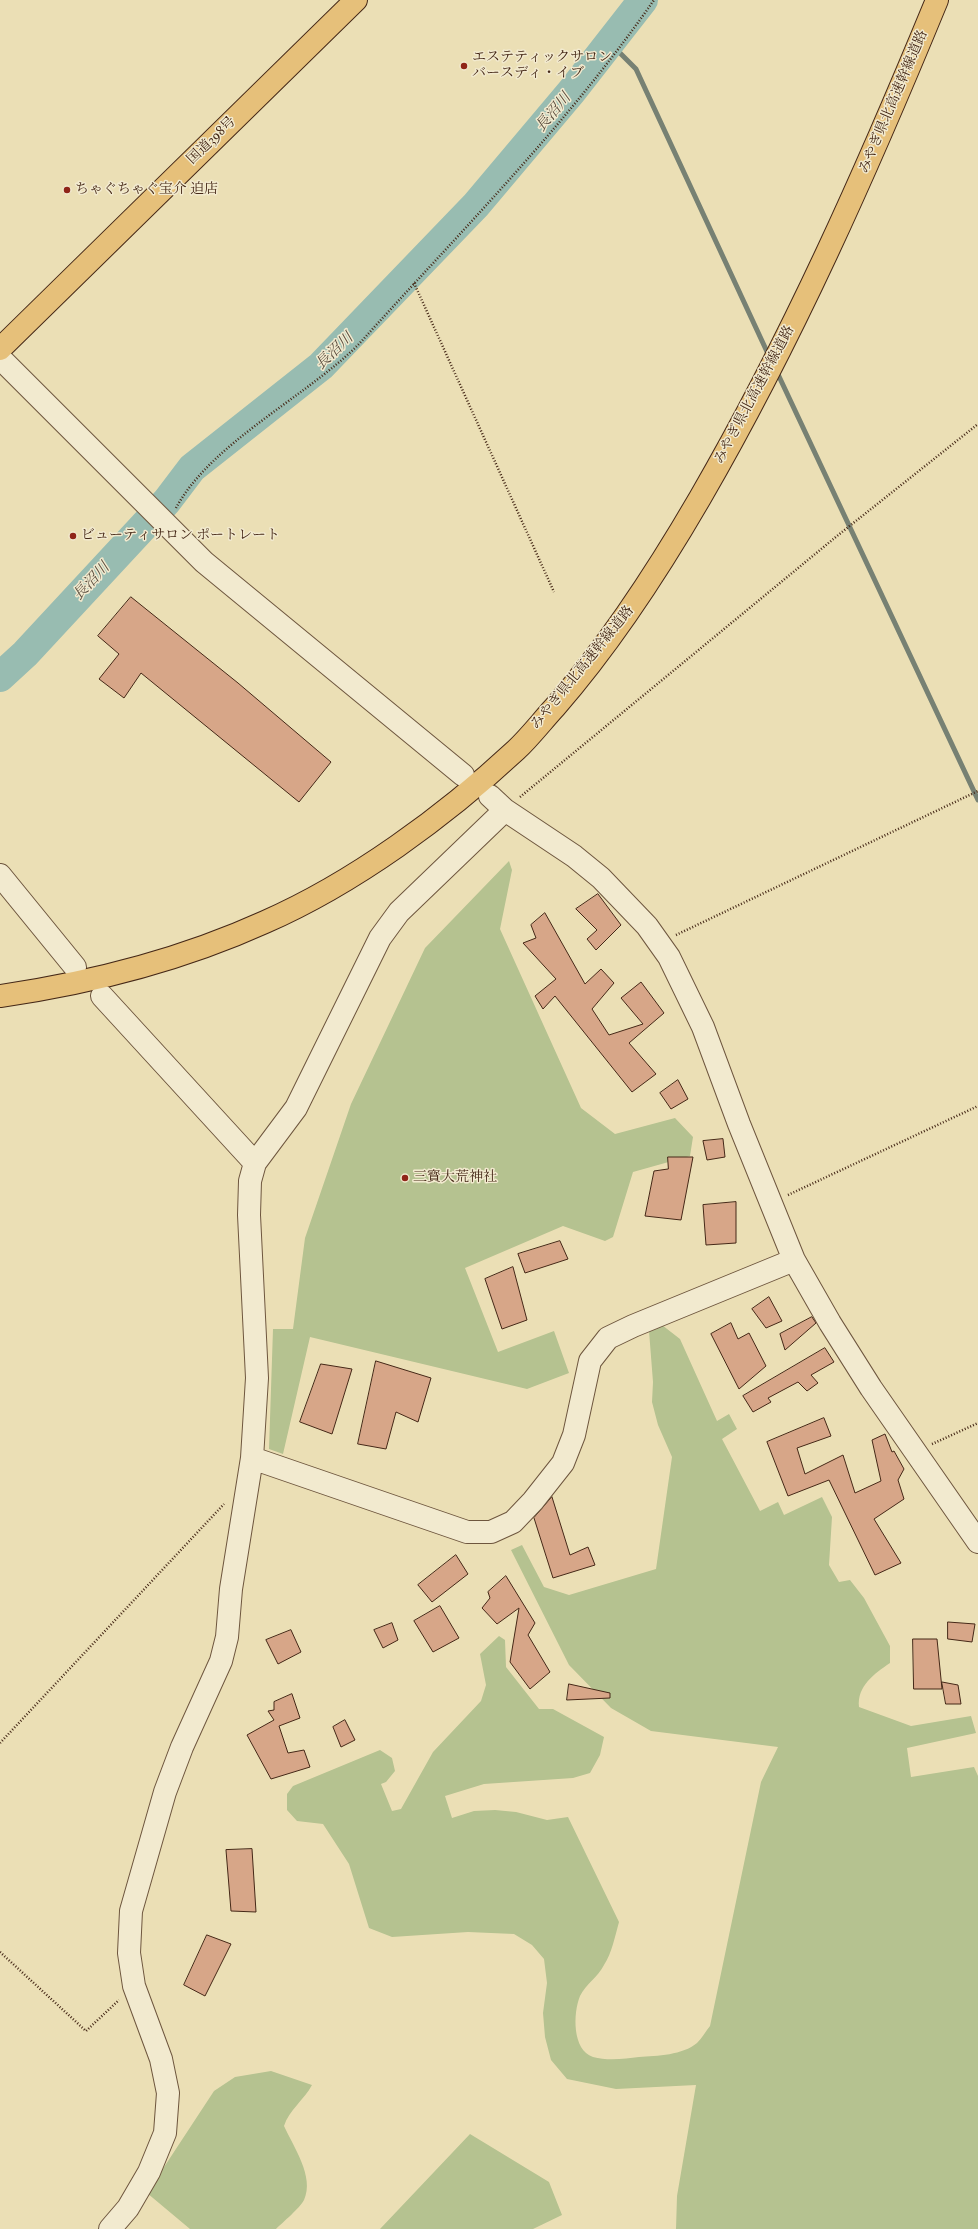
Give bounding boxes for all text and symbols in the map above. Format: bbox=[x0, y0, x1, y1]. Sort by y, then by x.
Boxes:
street label: みやぎ県北高速幹線道路 bbox=[856, 28, 932, 176]
place label: エステティックサロン バースディ・イブ bbox=[472, 50, 612, 82]
marker: エステティックサロン バースディ・イブ bbox=[459, 61, 469, 71]
water label: 長沼川 bbox=[533, 90, 575, 136]
street label: 国道398号 bbox=[184, 114, 240, 168]
place label: ちゃぐちゃぐ宝介 迫店 bbox=[75, 182, 218, 198]
marker: ちゃぐちゃぐ宝介 迫店 bbox=[62, 185, 72, 195]
street label: みやぎ県北高速幹線道路 bbox=[711, 323, 799, 467]
water label: 長沼川 bbox=[313, 330, 357, 374]
place label: ビューティサロン ポートレート bbox=[81, 528, 280, 544]
marker: ビューティサロン ポートレート bbox=[68, 531, 78, 541]
water label: 長沼川 bbox=[70, 559, 114, 605]
street label: みやぎ県北高速幹線道路 bbox=[528, 603, 638, 733]
place label: 三寳大荒神社 bbox=[413, 1170, 497, 1186]
marker: 三寳大荒神社 bbox=[400, 1173, 410, 1183]

